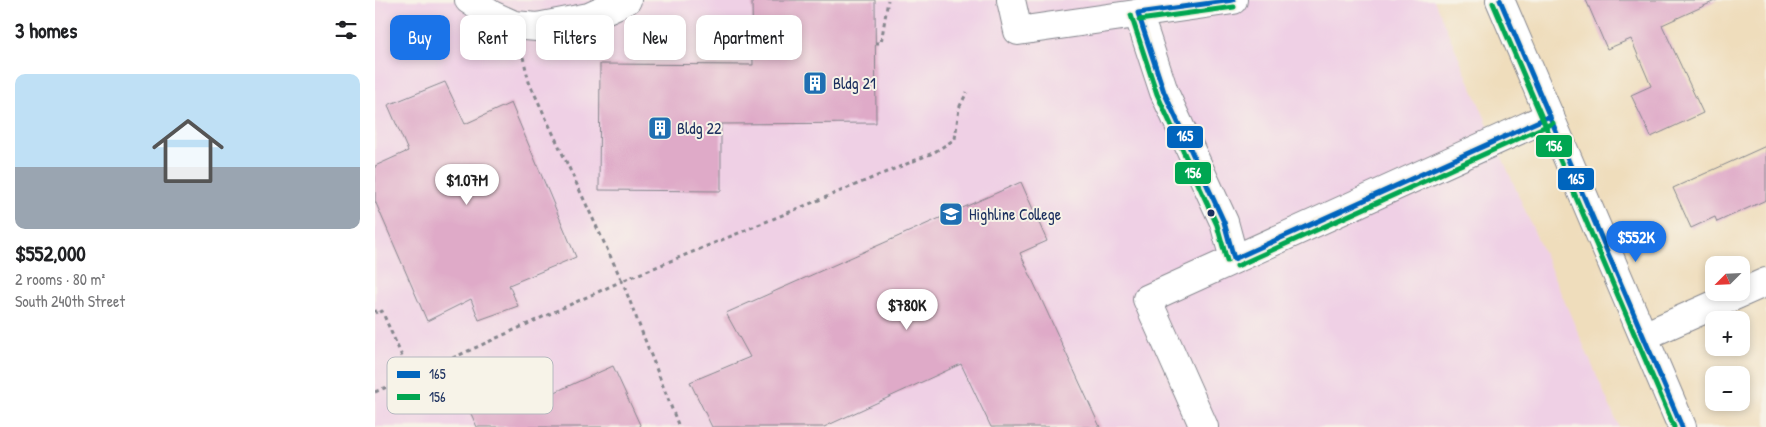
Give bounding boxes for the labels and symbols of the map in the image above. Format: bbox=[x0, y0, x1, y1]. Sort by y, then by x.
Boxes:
building icon: Bldg 21 bbox=[802, 70, 828, 96]
place label: Bldg 21 bbox=[833, 72, 876, 94]
building icon: Bldg 22 bbox=[647, 115, 673, 141]
place label: Bldg 22 bbox=[677, 117, 722, 139]
line badge: 165 bbox=[1166, 125, 1204, 149]
text: 165 bbox=[1177, 126, 1193, 145]
line badge: 156 bbox=[1535, 134, 1573, 158]
text: 156 bbox=[1546, 136, 1563, 155]
line badge: 156 bbox=[1174, 161, 1212, 185]
text: 156 bbox=[1185, 163, 1202, 182]
pin: $1.07M bbox=[426, 164, 508, 206]
line badge: 165 bbox=[1557, 167, 1595, 191]
text: 165 bbox=[1568, 169, 1584, 188]
school or university icon: Highline College bbox=[938, 201, 964, 227]
place label: Highline College bbox=[969, 203, 1062, 225]
unlabelled marker bbox=[1206, 208, 1216, 218]
pin: $552K bbox=[1601, 220, 1671, 263]
north arrow bbox=[1705, 256, 1750, 301]
pin: $780K bbox=[872, 288, 942, 331]
legend bbox=[387, 357, 553, 414]
text: 165 bbox=[429, 364, 446, 383]
text: 156 bbox=[429, 387, 446, 406]

